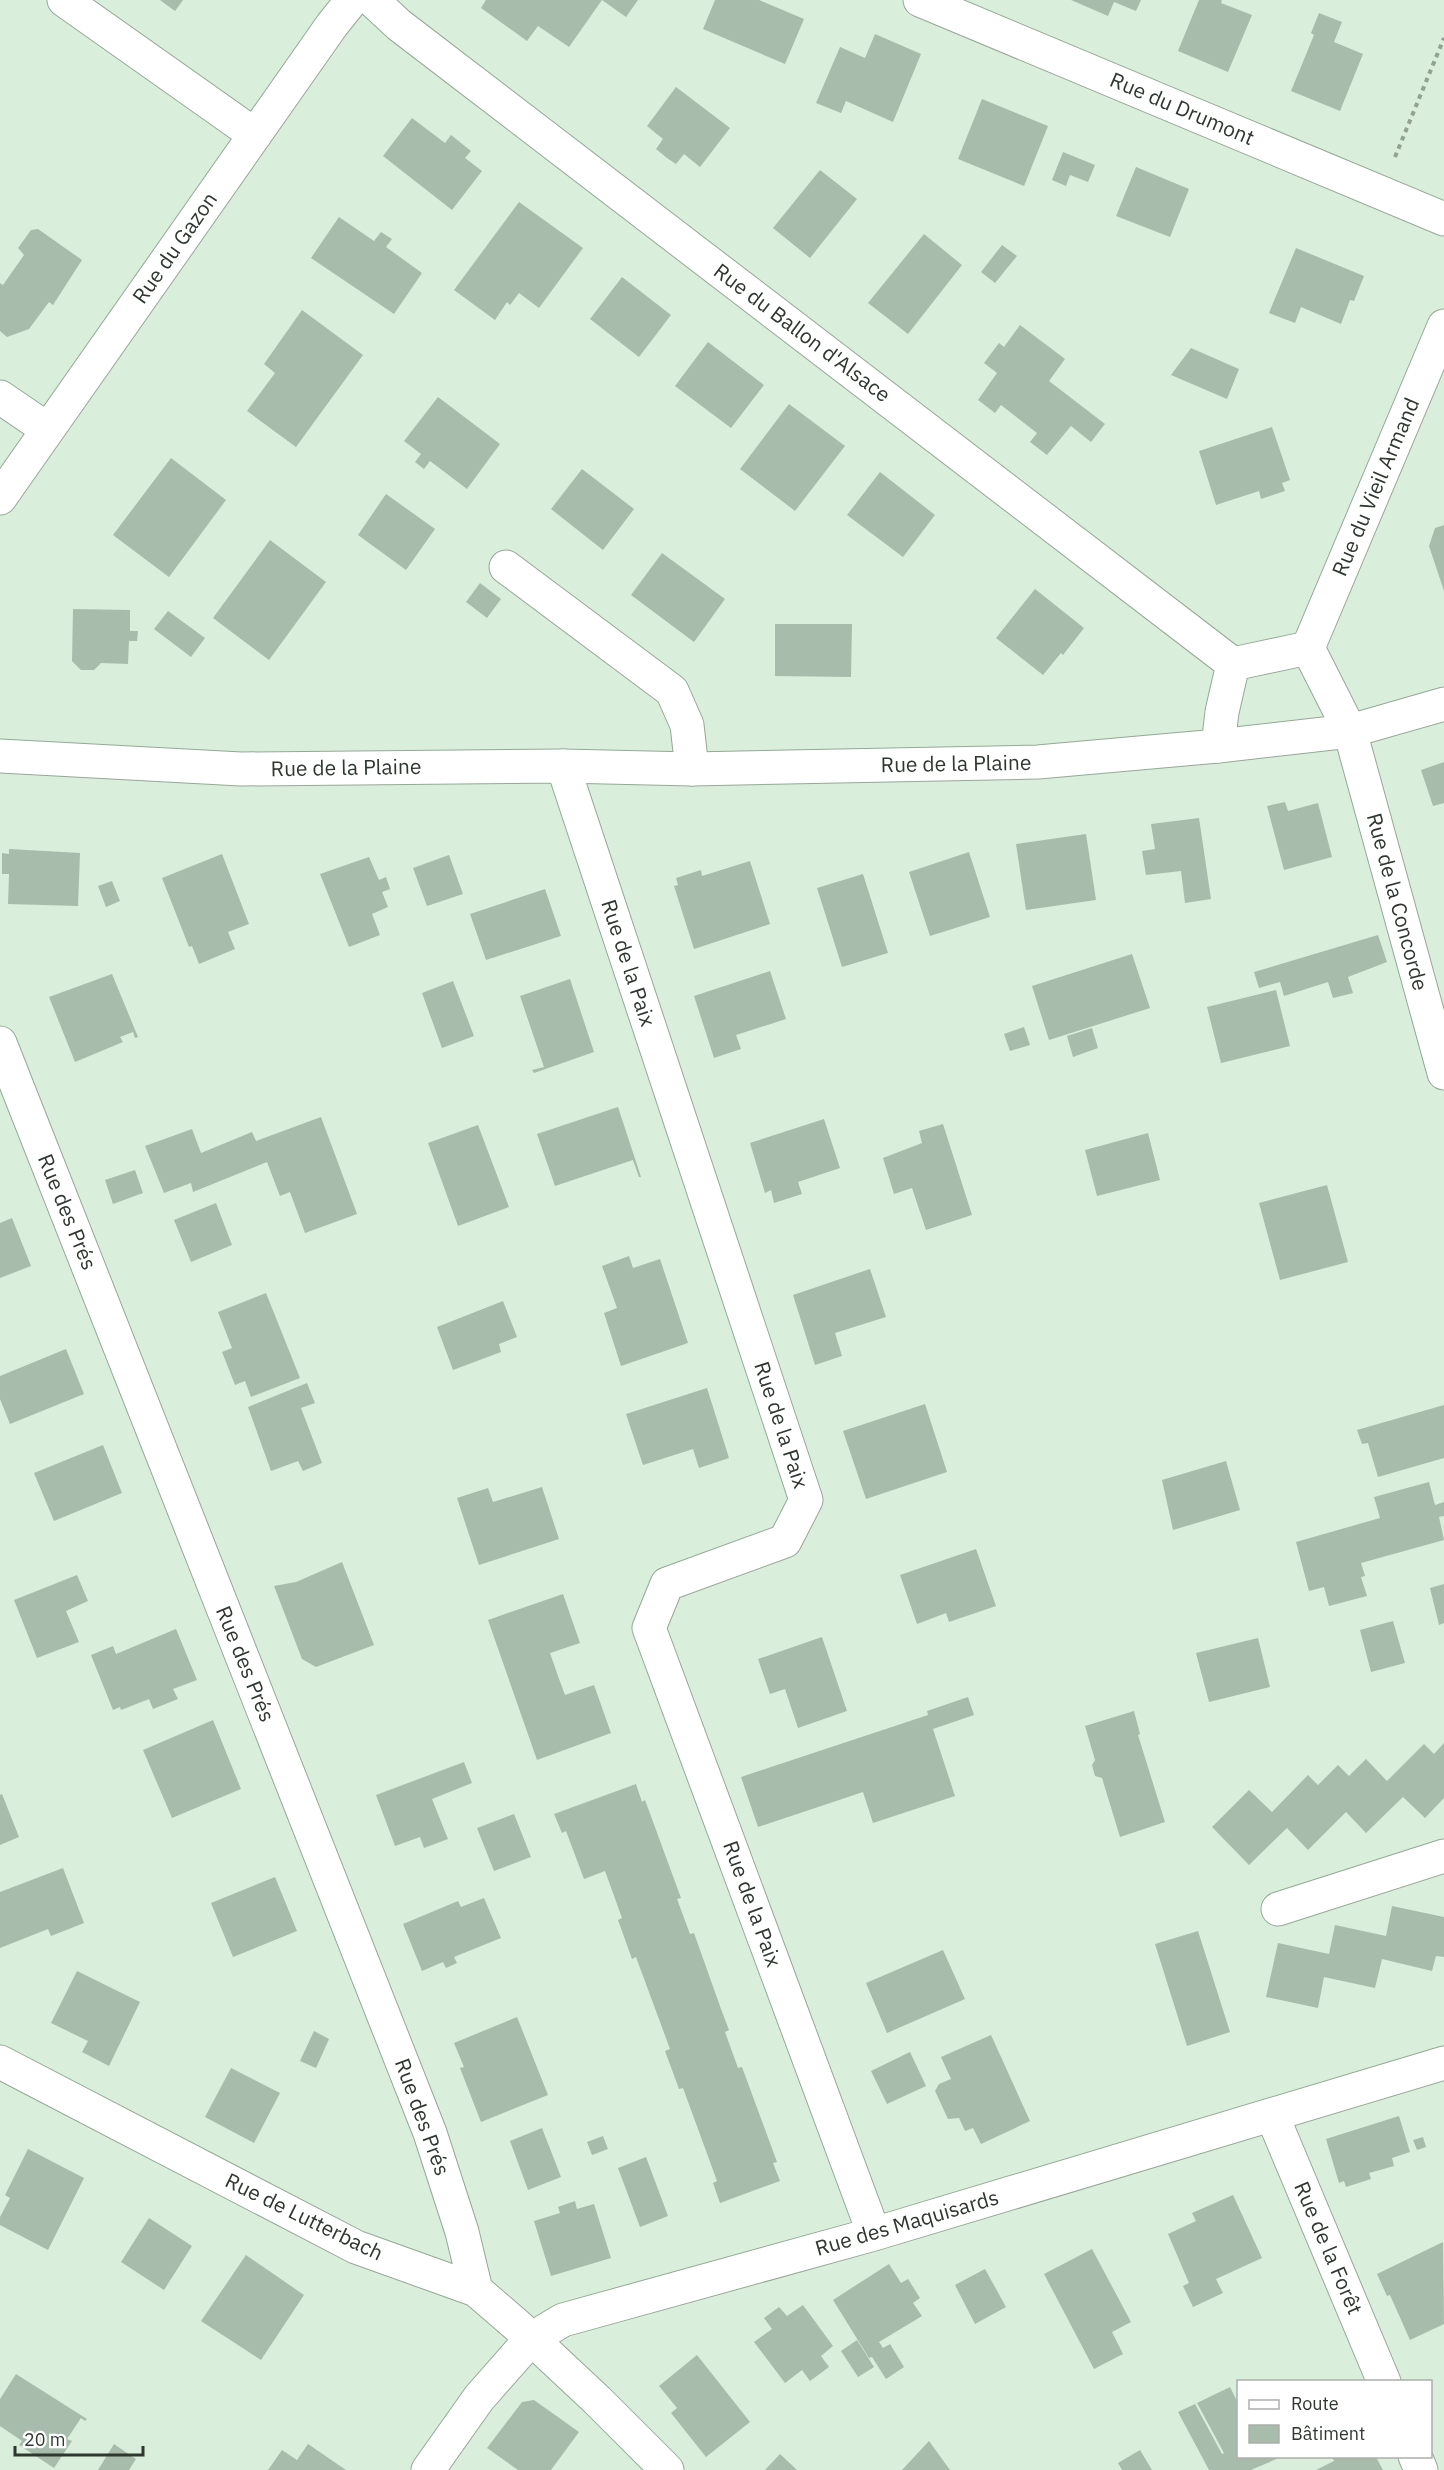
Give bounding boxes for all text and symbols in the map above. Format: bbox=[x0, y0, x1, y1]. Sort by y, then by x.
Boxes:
street label: Rue du Drumont bbox=[1106, 65, 1259, 151]
street label: Rue du Gazon bbox=[125, 186, 223, 309]
street label: Rue du Ballon d'Alsace bbox=[708, 256, 897, 408]
street label: Rue du Vieil Armand bbox=[1325, 393, 1425, 580]
street label: Rue de la Plaine bbox=[880, 748, 1032, 778]
street label: Rue de la Plaine bbox=[270, 752, 422, 782]
street label: Rue de la Concorde bbox=[1361, 810, 1435, 994]
street label: Rue de la Paix bbox=[595, 896, 663, 1030]
street label: Rue des Prés bbox=[32, 1150, 104, 1274]
street label: Rue de la Paix bbox=[748, 1358, 816, 1492]
street label: Rue des Prés bbox=[210, 1602, 282, 1726]
street label: Rue de la Paix bbox=[717, 1837, 789, 1971]
street label: Rue des Prés bbox=[389, 2054, 457, 2179]
street label: Rue de Lutterbach bbox=[221, 2166, 388, 2266]
street label: Rue de la Forêt bbox=[1288, 2177, 1370, 2318]
street label: Rue des Maquisards bbox=[812, 2182, 1002, 2262]
legend bbox=[1237, 2380, 1432, 2458]
text: Route bbox=[1291, 2392, 1339, 2415]
scale bar bbox=[15, 2419, 142, 2457]
text: Bâtiment bbox=[1291, 2422, 1365, 2445]
text: 20 m bbox=[24, 2428, 66, 2451]

